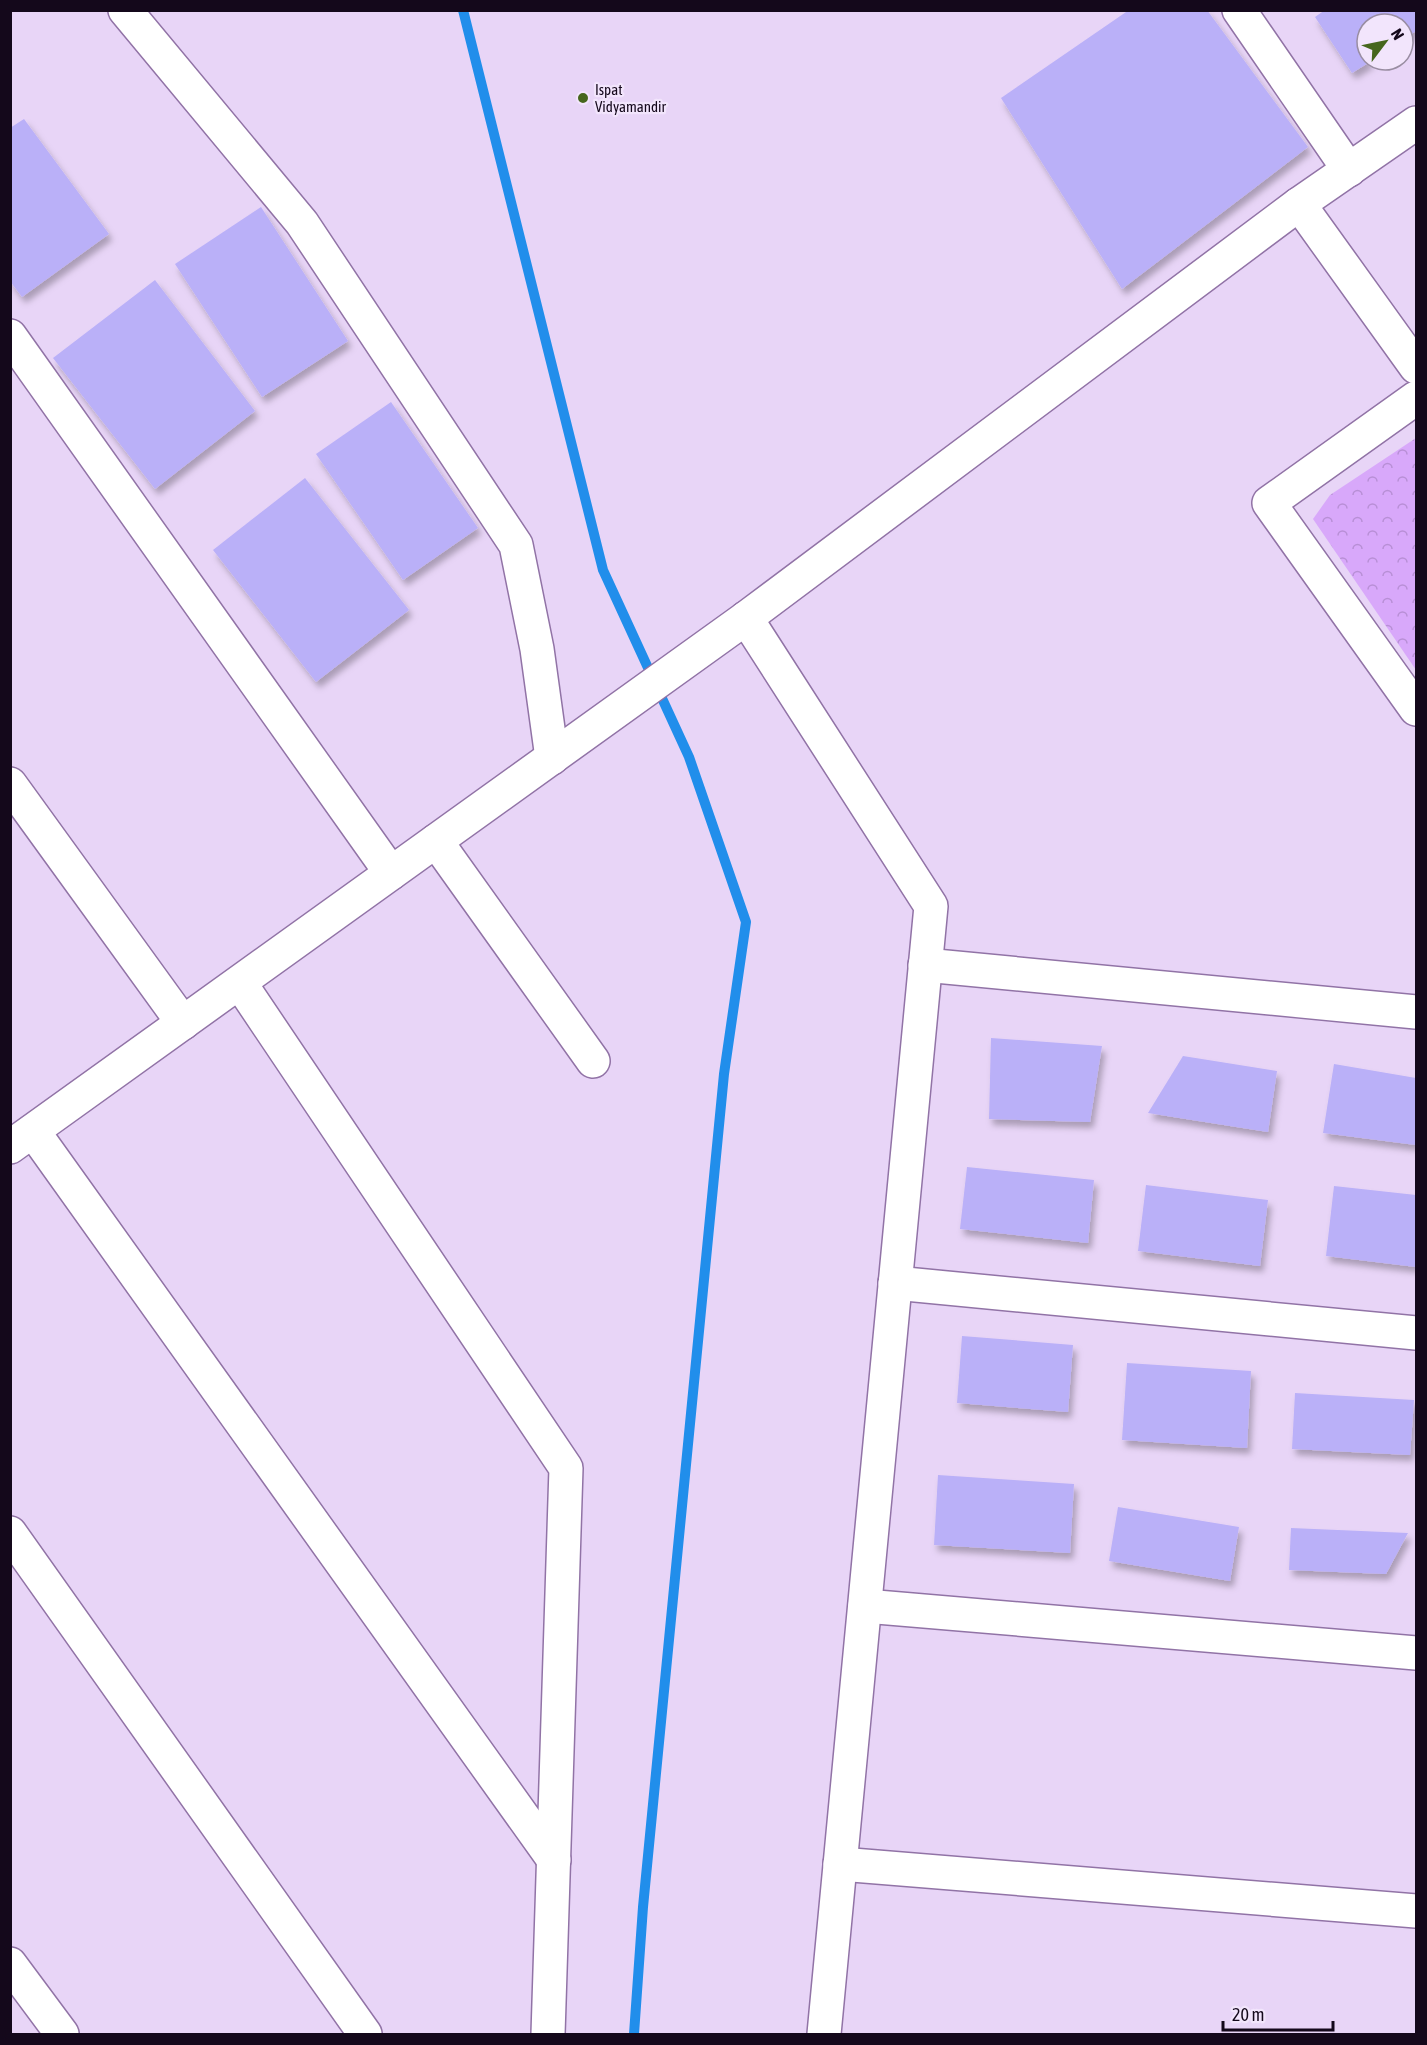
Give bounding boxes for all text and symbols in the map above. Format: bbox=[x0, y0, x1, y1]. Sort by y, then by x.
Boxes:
north arrow bbox=[1355, 12, 1415, 72]
text: N bbox=[1388, 25, 1408, 43]
place label: Ispat Vidyamandir bbox=[595, 81, 667, 115]
marker: Ispat Vidyamandir bbox=[576, 91, 590, 105]
scale bar bbox=[1223, 1994, 1332, 2032]
text: 20 m bbox=[1232, 2004, 1264, 2025]

